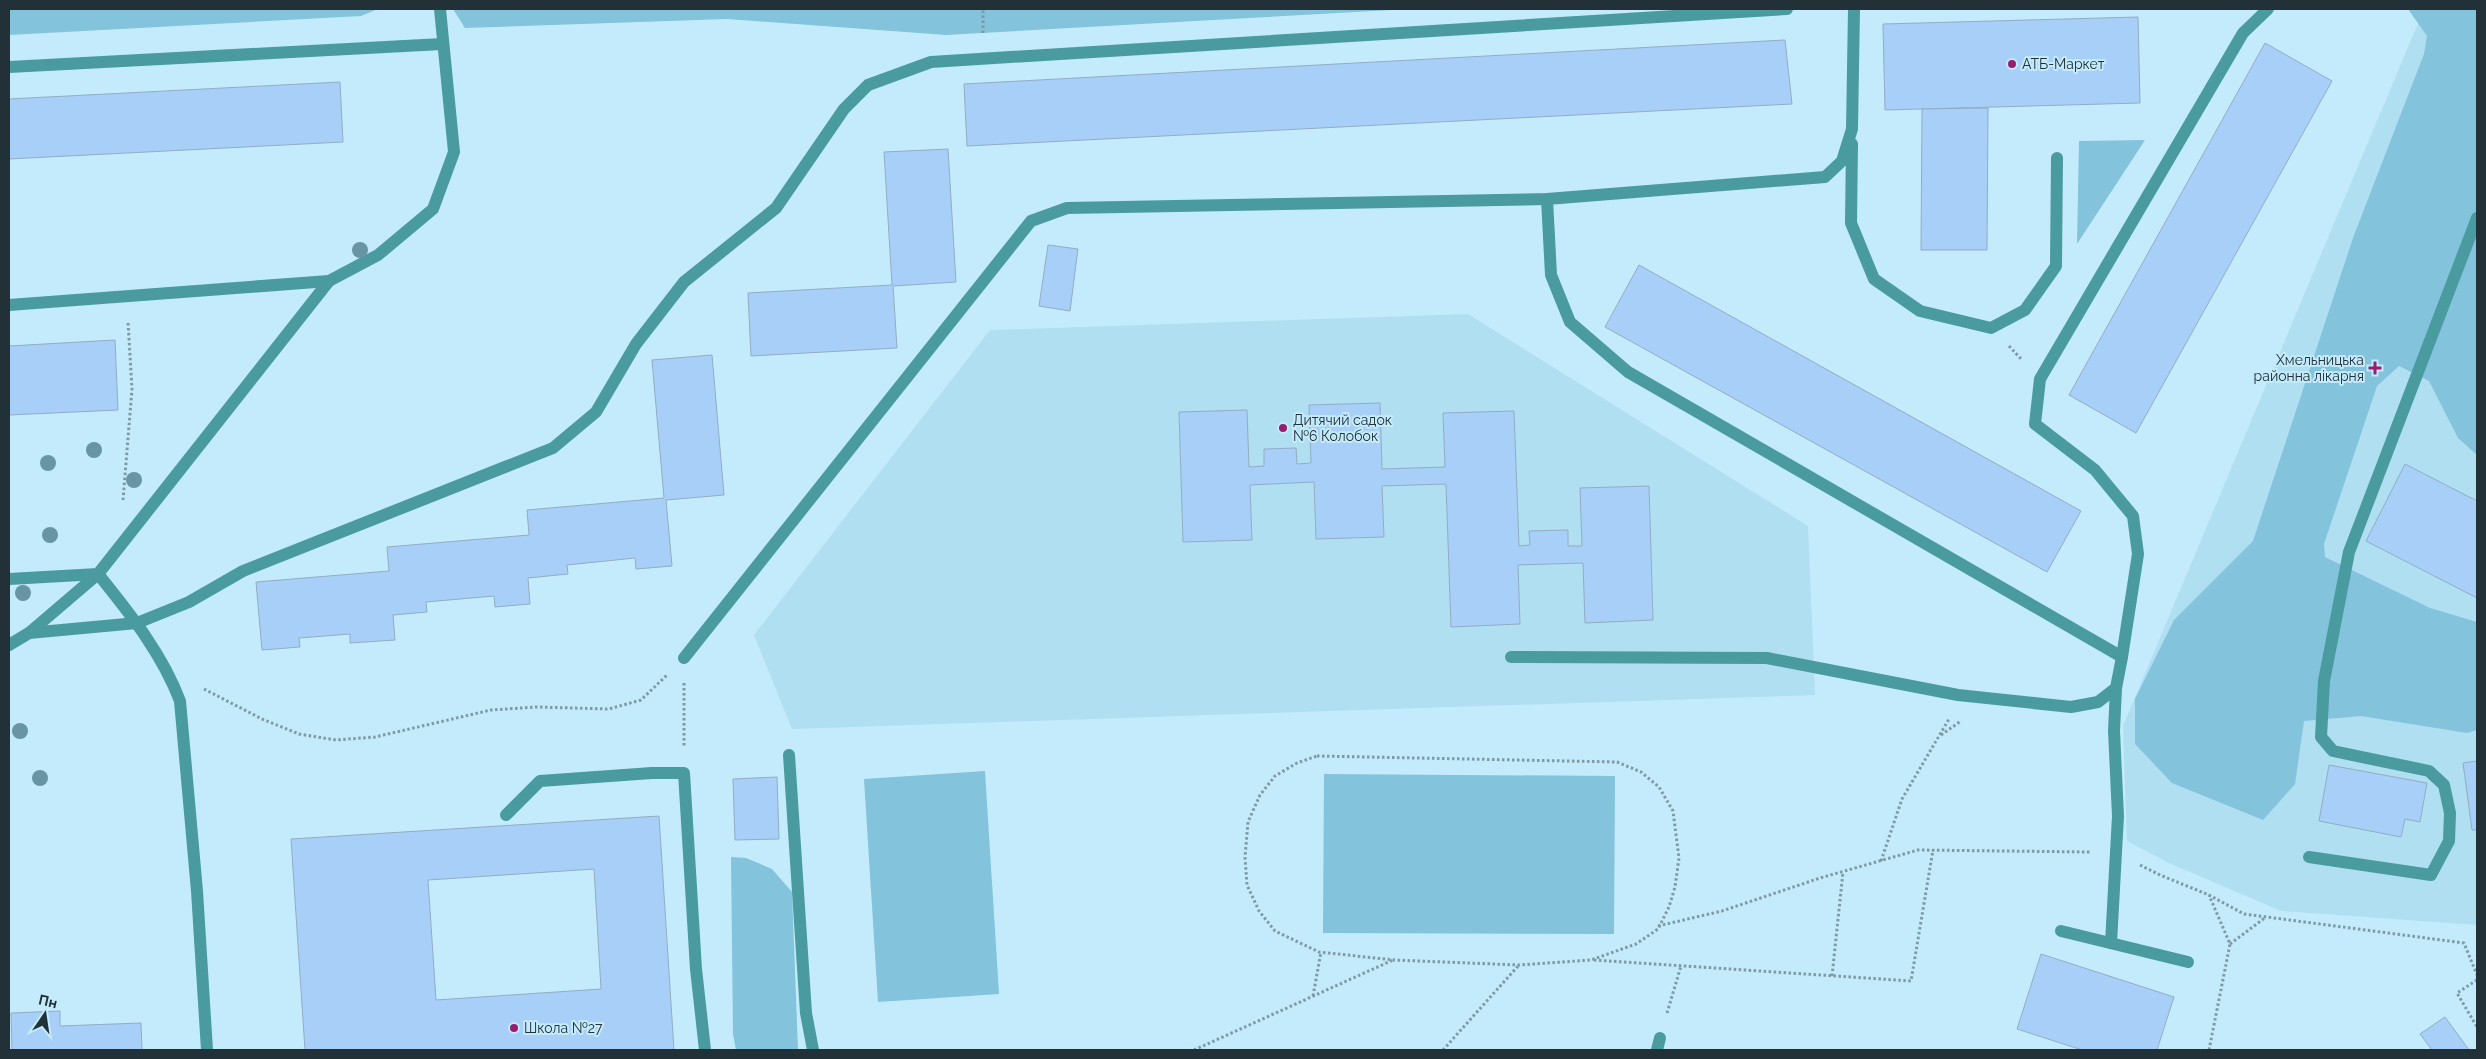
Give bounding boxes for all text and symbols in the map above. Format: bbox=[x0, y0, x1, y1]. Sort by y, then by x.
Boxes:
place label: АТБ-Маркет bbox=[2022, 56, 2105, 72]
marker: АТБ-Маркет bbox=[2006, 58, 2018, 70]
place label: Хмельницька районна лікарня bbox=[2254, 352, 2364, 384]
marker: Хмельницька районна лікарня bbox=[2368, 361, 2382, 375]
place label: Дитячий садок №6 Колобок bbox=[1293, 412, 1392, 444]
marker: Дитячий садок №6 Колобок bbox=[1277, 422, 1289, 434]
north arrow bbox=[20, 989, 70, 1039]
text: Пн bbox=[37, 991, 59, 1011]
place label: Школа №27 bbox=[524, 1020, 603, 1036]
marker: Школа №27 bbox=[508, 1022, 520, 1034]

